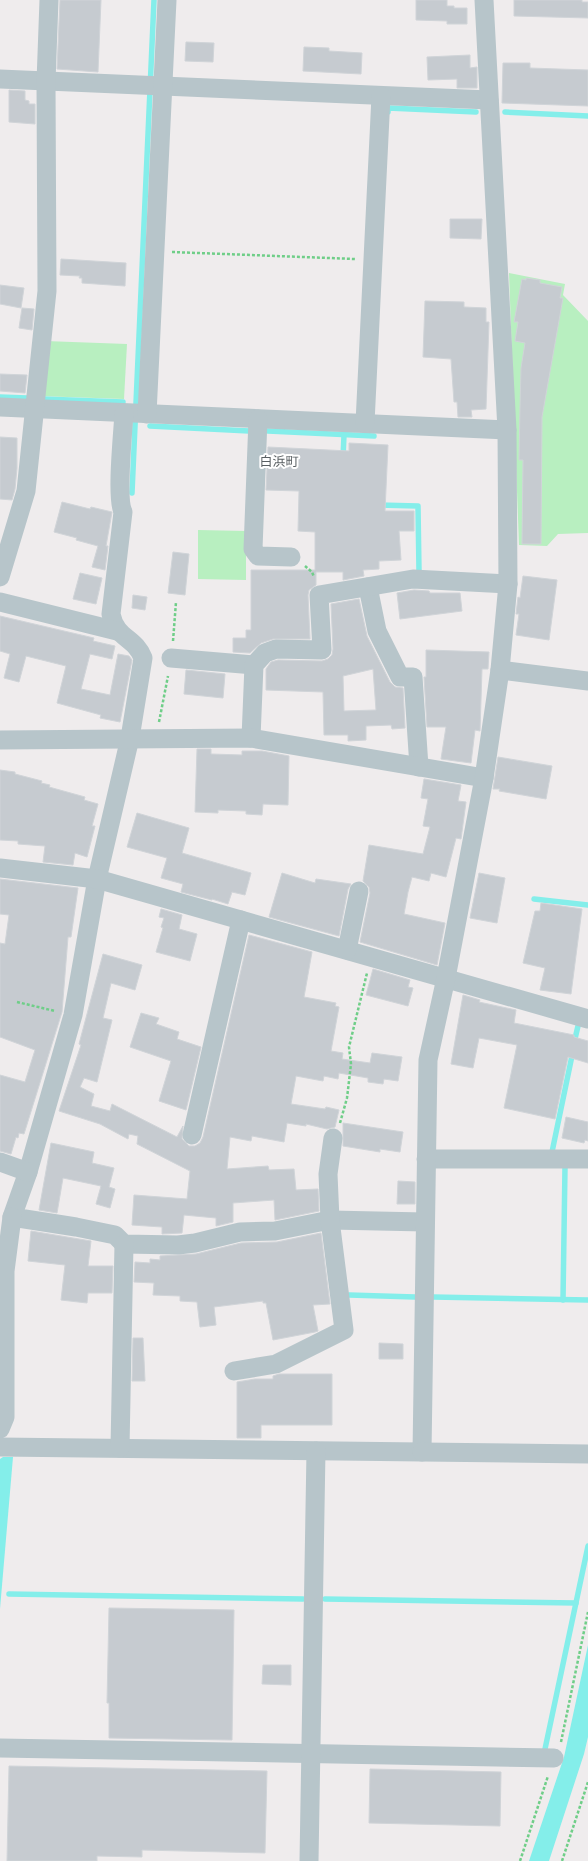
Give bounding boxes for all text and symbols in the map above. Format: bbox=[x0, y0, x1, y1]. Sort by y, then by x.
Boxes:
district label: 白浜町 bbox=[259, 454, 299, 469]

